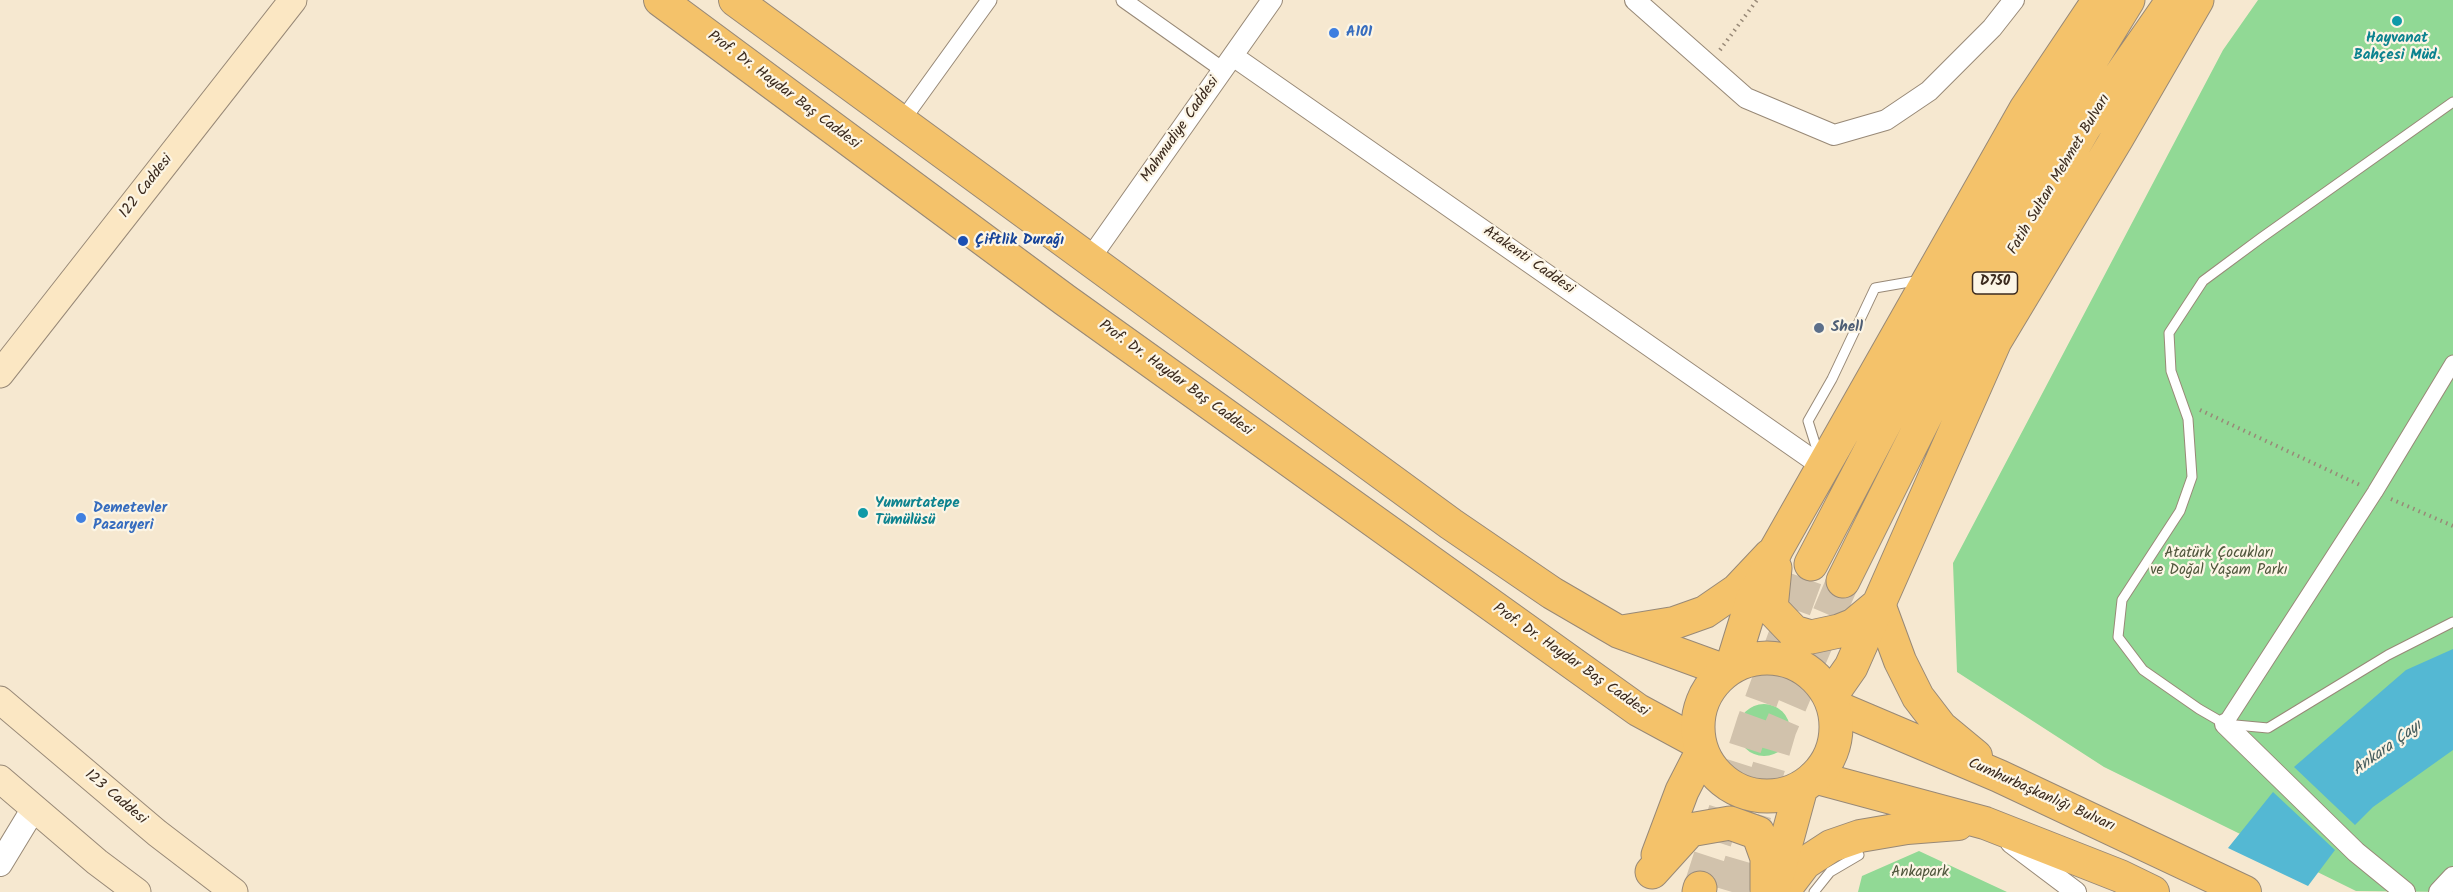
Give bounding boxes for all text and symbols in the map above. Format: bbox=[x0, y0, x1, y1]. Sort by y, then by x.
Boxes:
marker: Hayvanat Bahçesi Müd. bbox=[2390, 14, 2404, 28]
place label: A101 bbox=[1346, 24, 1372, 42]
marker: A101 bbox=[1327, 26, 1341, 40]
street label: Prof. Dr. Haydar Baş Caddesi bbox=[703, 28, 863, 154]
place label: Hayvanat Bahçesi Müd. bbox=[2353, 30, 2441, 65]
street label: Mahmudiye Caddesi bbox=[1138, 74, 1224, 186]
street label: Fatih Sultan Mehmet Bulvarı bbox=[2005, 92, 2115, 258]
street label: 122 Caddesi bbox=[117, 152, 177, 222]
street label: Atakenti Caddesi bbox=[1479, 223, 1577, 299]
place label: Çiftlik Durağı bbox=[975, 232, 1064, 250]
marker: Çiftlik Durağı bbox=[956, 234, 970, 248]
road number: D750 bbox=[1972, 272, 2018, 294]
street label: Prof. Dr. Haydar Baş Caddesi bbox=[1095, 317, 1255, 441]
place label: Shell bbox=[1831, 319, 1863, 337]
marker: Shell bbox=[1812, 321, 1826, 335]
place label: Yumurtatepe Tümülüsü bbox=[875, 495, 960, 530]
place label: Demetevler Pazaryeri bbox=[93, 500, 167, 535]
marker: Yumurtatepe Tümülüsü bbox=[856, 506, 870, 520]
marker: Demetevler Pazaryeri bbox=[74, 511, 88, 525]
park label: Atatürk Çocukları ve Doğal Yaşam Parkı bbox=[2150, 545, 2288, 580]
street label: Prof. Dr. Haydar Baş Caddesi bbox=[1489, 600, 1651, 722]
water label: Ankara Çayı bbox=[2349, 717, 2427, 781]
street label: Cumhurbaşkanlığı Bulvarı bbox=[1965, 755, 2117, 837]
street label: 123 Caddesi bbox=[80, 767, 150, 829]
park label: Ankapark bbox=[1891, 864, 1949, 882]

